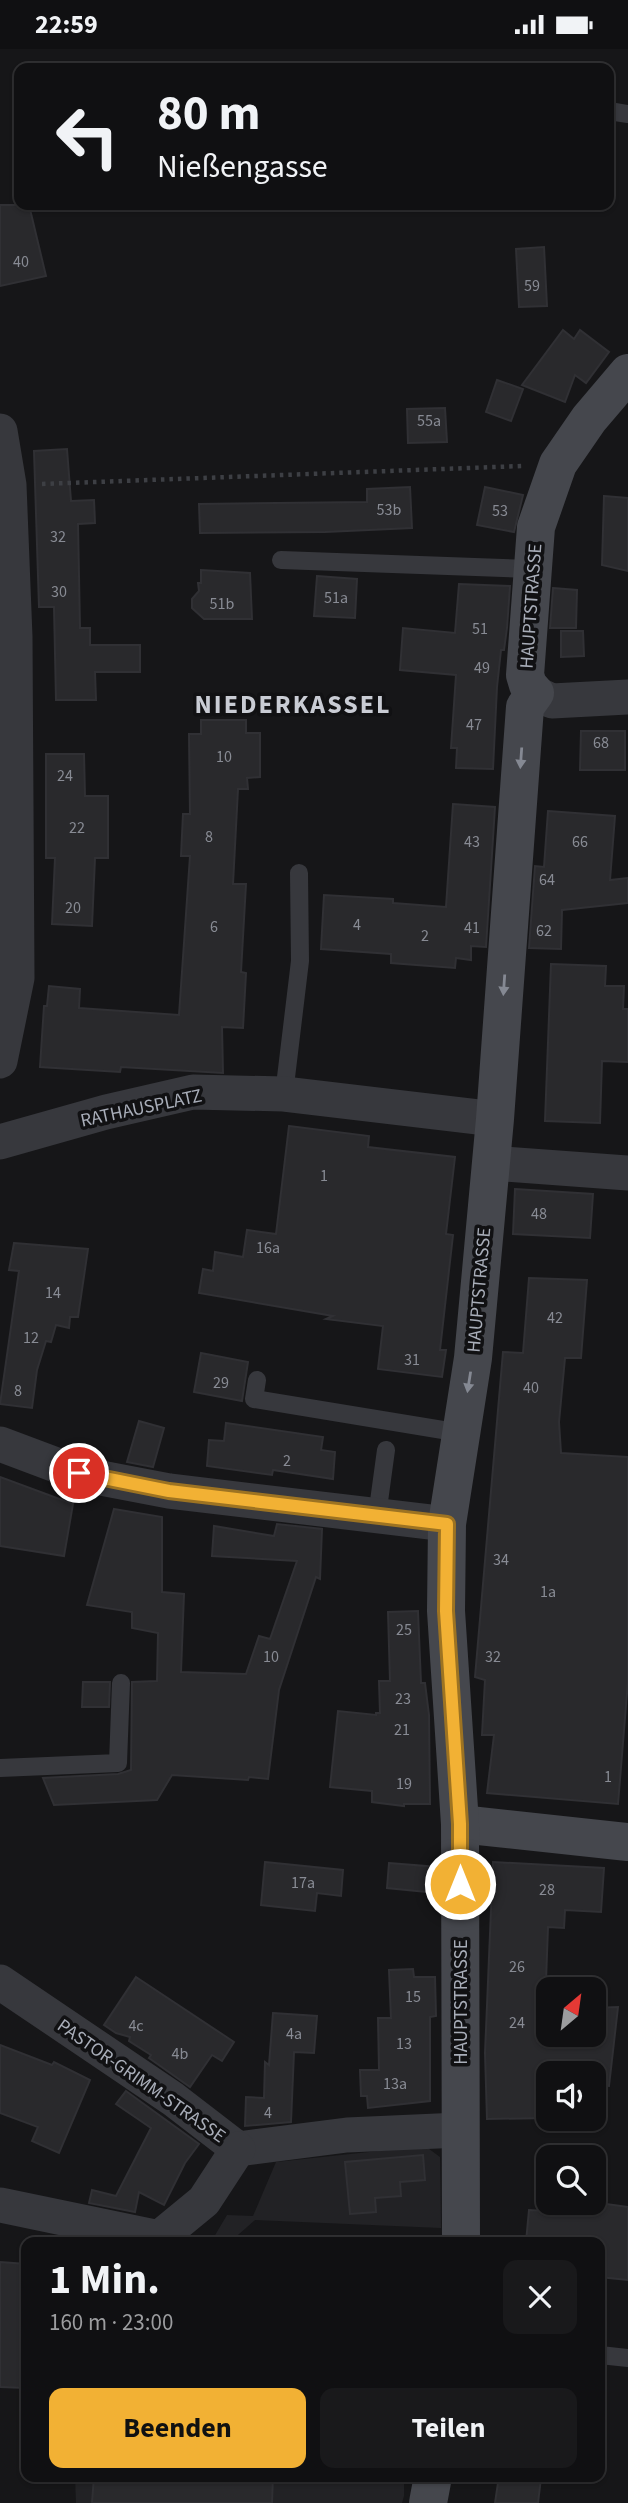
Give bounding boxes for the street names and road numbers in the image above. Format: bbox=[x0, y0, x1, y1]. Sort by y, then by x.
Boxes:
street label: HAUPTSTRASSE bbox=[514, 543, 549, 670]
street label: RATHAUSPLATZ bbox=[78, 1082, 205, 1135]
street label: HAUPTSTRASSE bbox=[461, 1226, 498, 1354]
street label: HAUPTSTRASSE bbox=[448, 1939, 475, 2065]
street label: PASTOR-GRIMM-STRASSE bbox=[51, 2013, 231, 2150]

